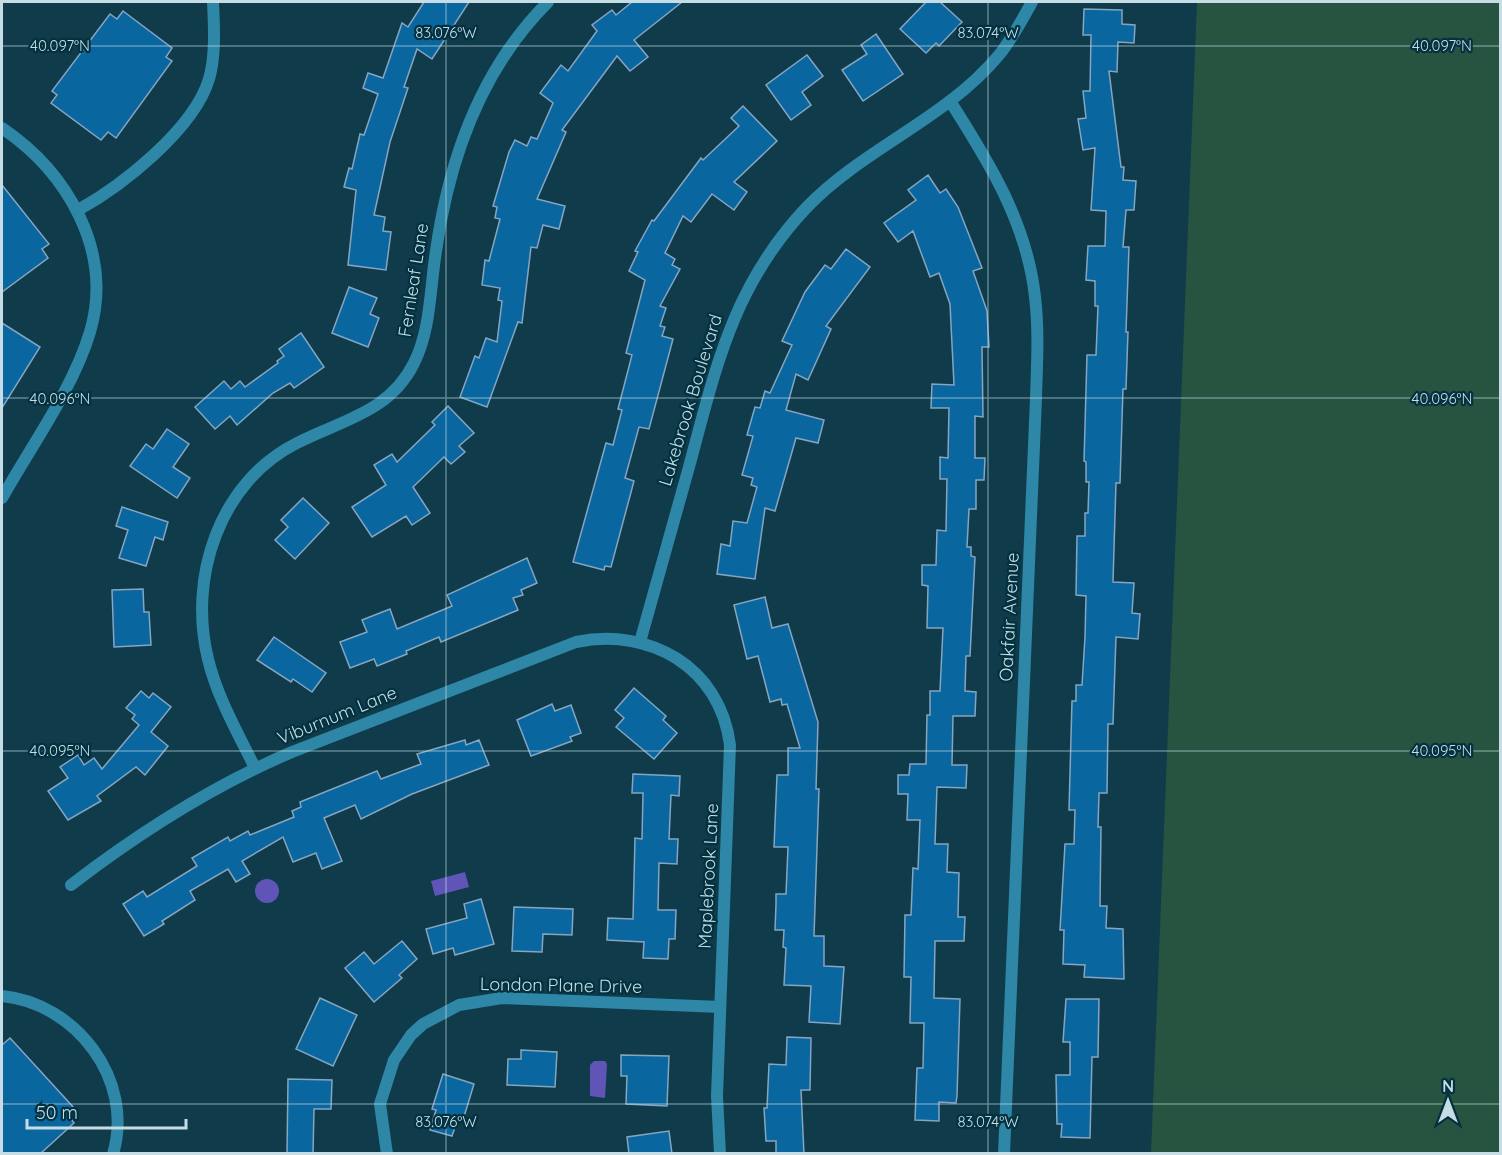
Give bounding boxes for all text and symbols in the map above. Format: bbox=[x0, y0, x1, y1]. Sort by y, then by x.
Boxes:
text: 83.076°W bbox=[415, 23, 477, 42]
text: 83.074°W bbox=[957, 23, 1019, 42]
text: 40.097°N bbox=[30, 36, 90, 55]
text: 40.097°N bbox=[1412, 36, 1472, 55]
street label: Fernleaf Lane bbox=[393, 221, 433, 339]
street label: Lakebrook Boulevard bbox=[653, 311, 727, 489]
text: 40.096°N bbox=[30, 389, 90, 408]
text: 40.096°N bbox=[1412, 389, 1472, 408]
street label: Oakfair Avenue bbox=[994, 552, 1024, 682]
street label: Viburnum Lane bbox=[274, 681, 400, 749]
text: 40.095°N bbox=[30, 741, 90, 760]
text: 40.095°N bbox=[1412, 741, 1472, 760]
street label: Maplebrook Lane bbox=[693, 803, 723, 949]
street label: London Plane Drive bbox=[480, 972, 642, 998]
north arrow bbox=[1418, 1071, 1478, 1131]
text: N bbox=[1442, 1076, 1454, 1096]
scale bar bbox=[27, 1092, 186, 1130]
text: 50 m bbox=[36, 1101, 78, 1124]
text: 83.076°W bbox=[415, 1112, 477, 1131]
text: 83.074°W bbox=[957, 1112, 1019, 1131]

